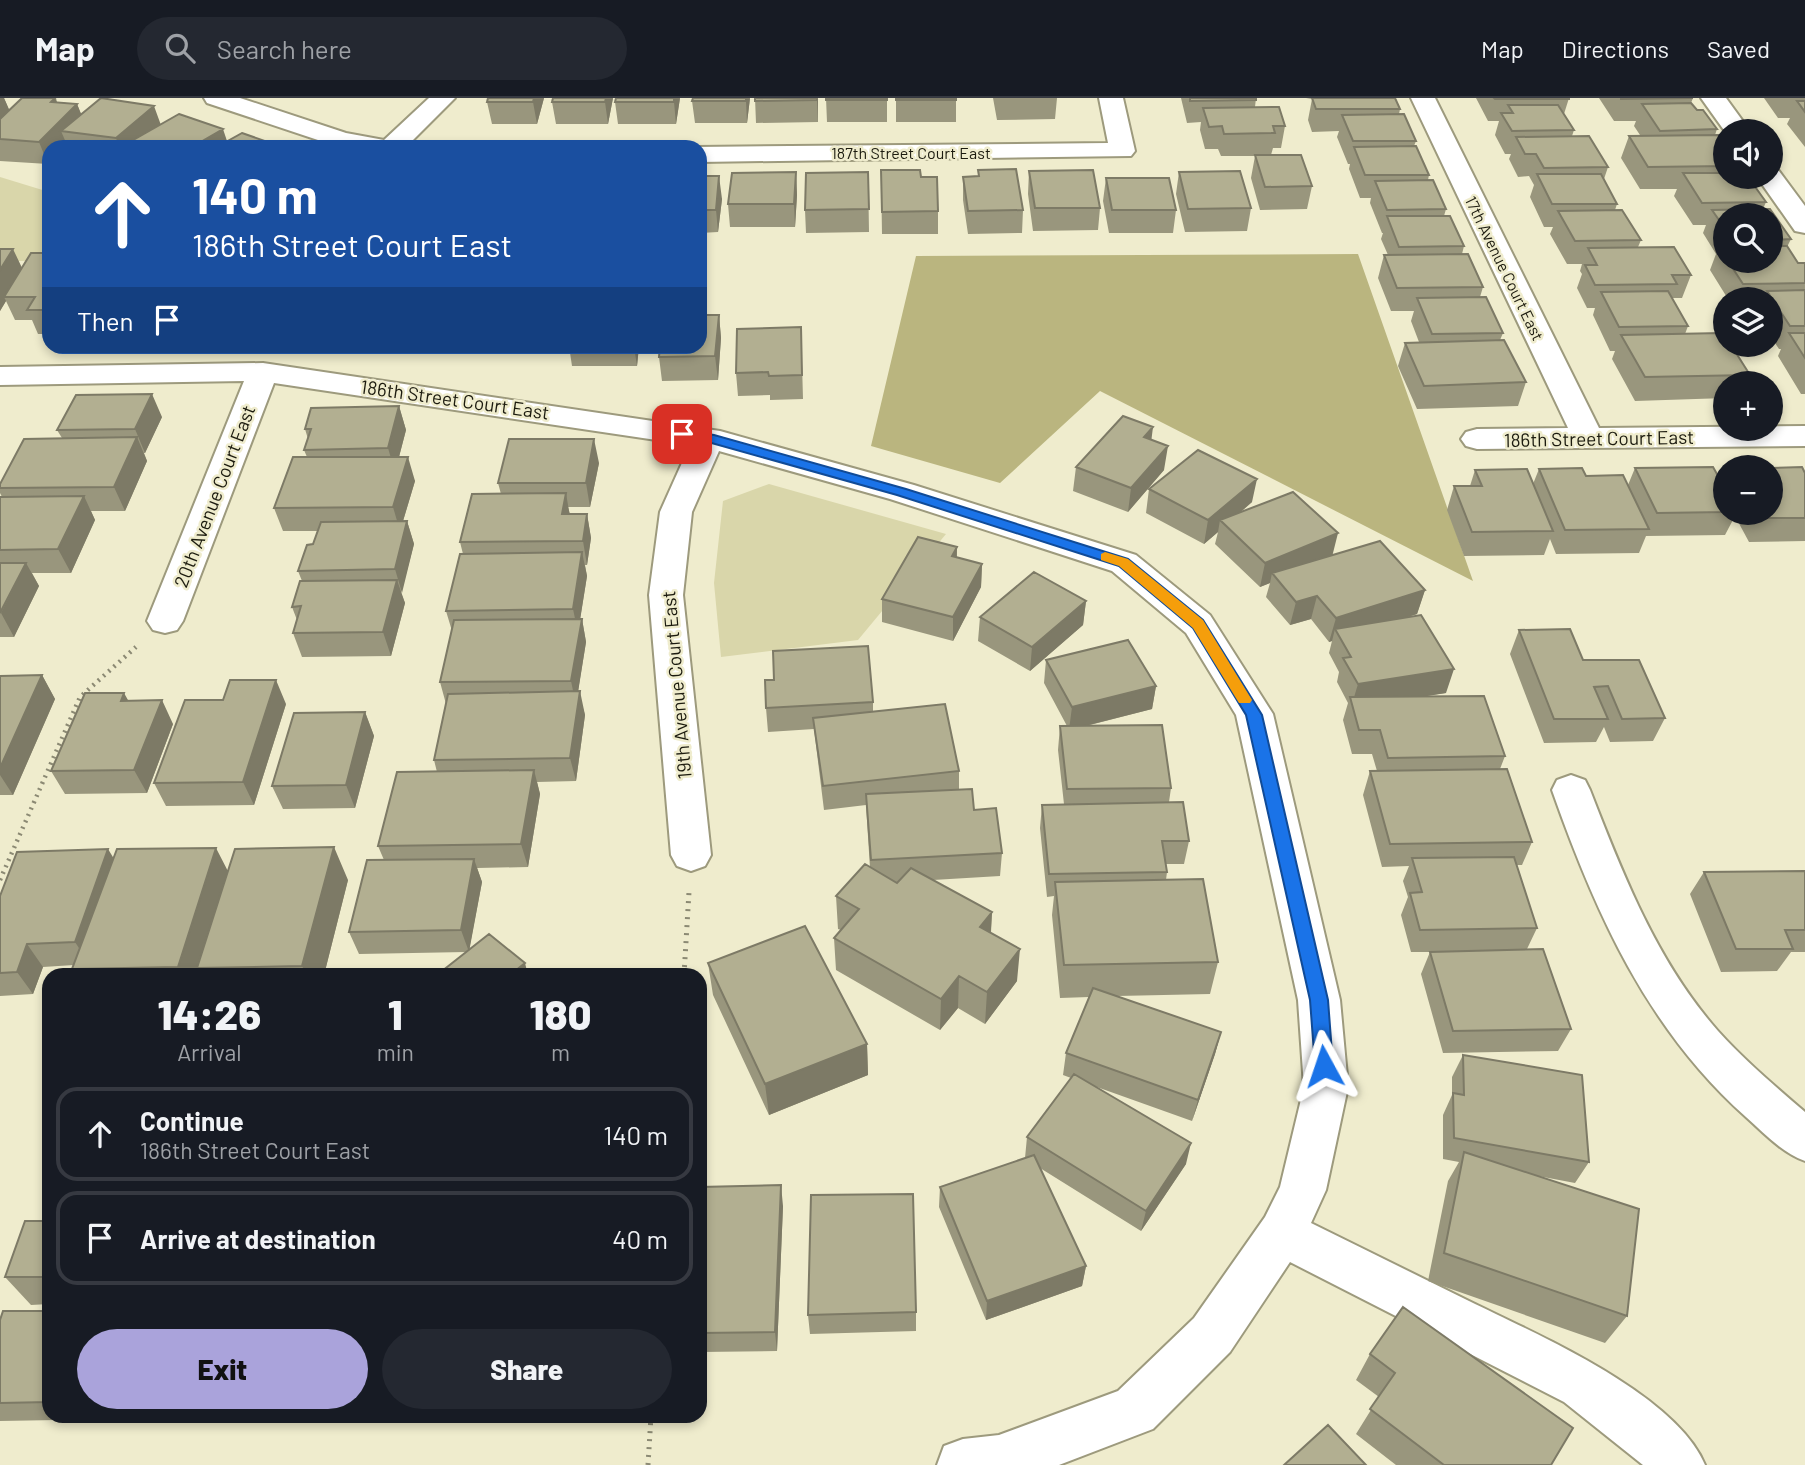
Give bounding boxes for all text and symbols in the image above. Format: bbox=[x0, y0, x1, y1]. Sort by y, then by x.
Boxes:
search box bbox=[137, 17, 627, 80]
text: Map bbox=[35, 28, 95, 68]
icon: search bbox=[161, 29, 199, 67]
text: Search here bbox=[217, 33, 352, 64]
text: Map bbox=[1481, 34, 1524, 63]
text: Directions bbox=[1562, 34, 1669, 63]
text: Saved bbox=[1707, 34, 1770, 63]
map controls bbox=[1713, 119, 1783, 525]
button: sound bbox=[1713, 119, 1783, 189]
street label: 187th Street Court East bbox=[831, 143, 991, 162]
text: 140 m bbox=[192, 165, 318, 224]
icon: ahead bbox=[77, 168, 168, 259]
street label: 17th Avenue Court East bbox=[1462, 193, 1548, 343]
button: search bbox=[1713, 203, 1783, 273]
text: 186th Street Court East bbox=[192, 225, 512, 263]
button: layers bbox=[1713, 287, 1783, 357]
icon: arrive bbox=[148, 301, 186, 339]
text: Then bbox=[77, 305, 134, 336]
button: + bbox=[1713, 371, 1783, 441]
street label: 186th Street Court East bbox=[359, 374, 551, 424]
street label: 20th Avenue Court East bbox=[169, 402, 259, 590]
pin bbox=[652, 404, 712, 464]
icon: arrive bbox=[663, 415, 701, 453]
street label: 186th Street Court East bbox=[1504, 425, 1694, 451]
button: − bbox=[1713, 455, 1783, 525]
street label: 19th Avenue Court East bbox=[656, 590, 696, 780]
text: 14:26 bbox=[158, 988, 261, 1038]
text: 1 bbox=[388, 988, 403, 1038]
text: 180 bbox=[529, 988, 591, 1038]
position arrow bbox=[1287, 1029, 1361, 1103]
text: Arrival bbox=[177, 1038, 241, 1066]
text: min bbox=[377, 1038, 414, 1066]
text: m bbox=[551, 1038, 570, 1066]
text: Continue bbox=[140, 1105, 244, 1136]
icon: ahead bbox=[81, 1115, 119, 1153]
text: 140 m bbox=[603, 1119, 668, 1150]
text: 186th Street Court East bbox=[140, 1136, 370, 1164]
icon: arrive bbox=[81, 1219, 119, 1257]
text: Arrive at destination bbox=[140, 1223, 376, 1254]
text: 40 m bbox=[612, 1223, 668, 1254]
button: Exit bbox=[77, 1329, 368, 1409]
button: Share bbox=[382, 1329, 672, 1409]

